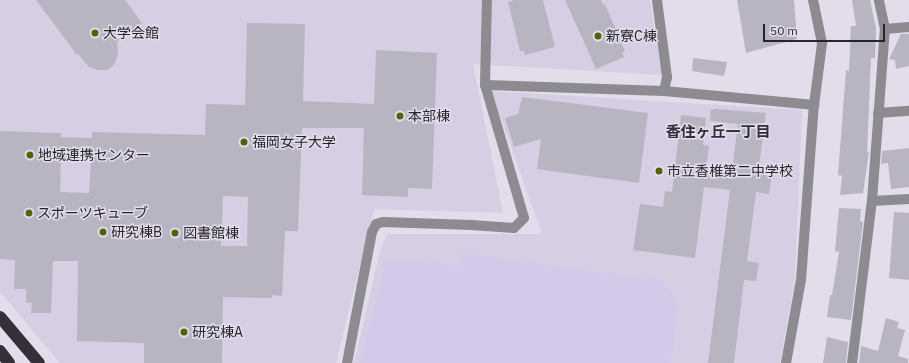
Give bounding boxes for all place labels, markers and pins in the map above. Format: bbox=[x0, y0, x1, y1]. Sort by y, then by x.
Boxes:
place label: 大学会館 bbox=[103, 25, 159, 41]
marker: 大学会館 bbox=[90, 28, 100, 38]
place label: 新寮C棟 bbox=[606, 28, 657, 44]
marker: 新寮C棟 bbox=[593, 31, 603, 41]
place label: 本部棟 bbox=[408, 108, 450, 124]
marker: 本部棟 bbox=[395, 111, 405, 121]
place label: 福岡女子大学 bbox=[252, 134, 336, 150]
marker: 福岡女子大学 bbox=[239, 137, 249, 147]
place label: 地域連携センター bbox=[38, 147, 150, 163]
marker: 地域連携センター bbox=[25, 150, 35, 160]
place label: 市立香椎第二中学校 bbox=[667, 163, 793, 179]
marker: 市立香椎第二中学校 bbox=[654, 166, 664, 176]
place label: スポーツキューブ bbox=[37, 205, 149, 221]
marker: スポーツキューブ bbox=[24, 208, 34, 218]
place label: 研究棟B bbox=[111, 224, 162, 240]
place label: 図書館棟 bbox=[183, 225, 239, 241]
marker: 研究棟B bbox=[98, 227, 108, 237]
marker: 図書館棟 bbox=[170, 228, 180, 238]
place label: 研究棟A bbox=[192, 324, 243, 340]
marker: 研究棟A bbox=[179, 327, 189, 337]

